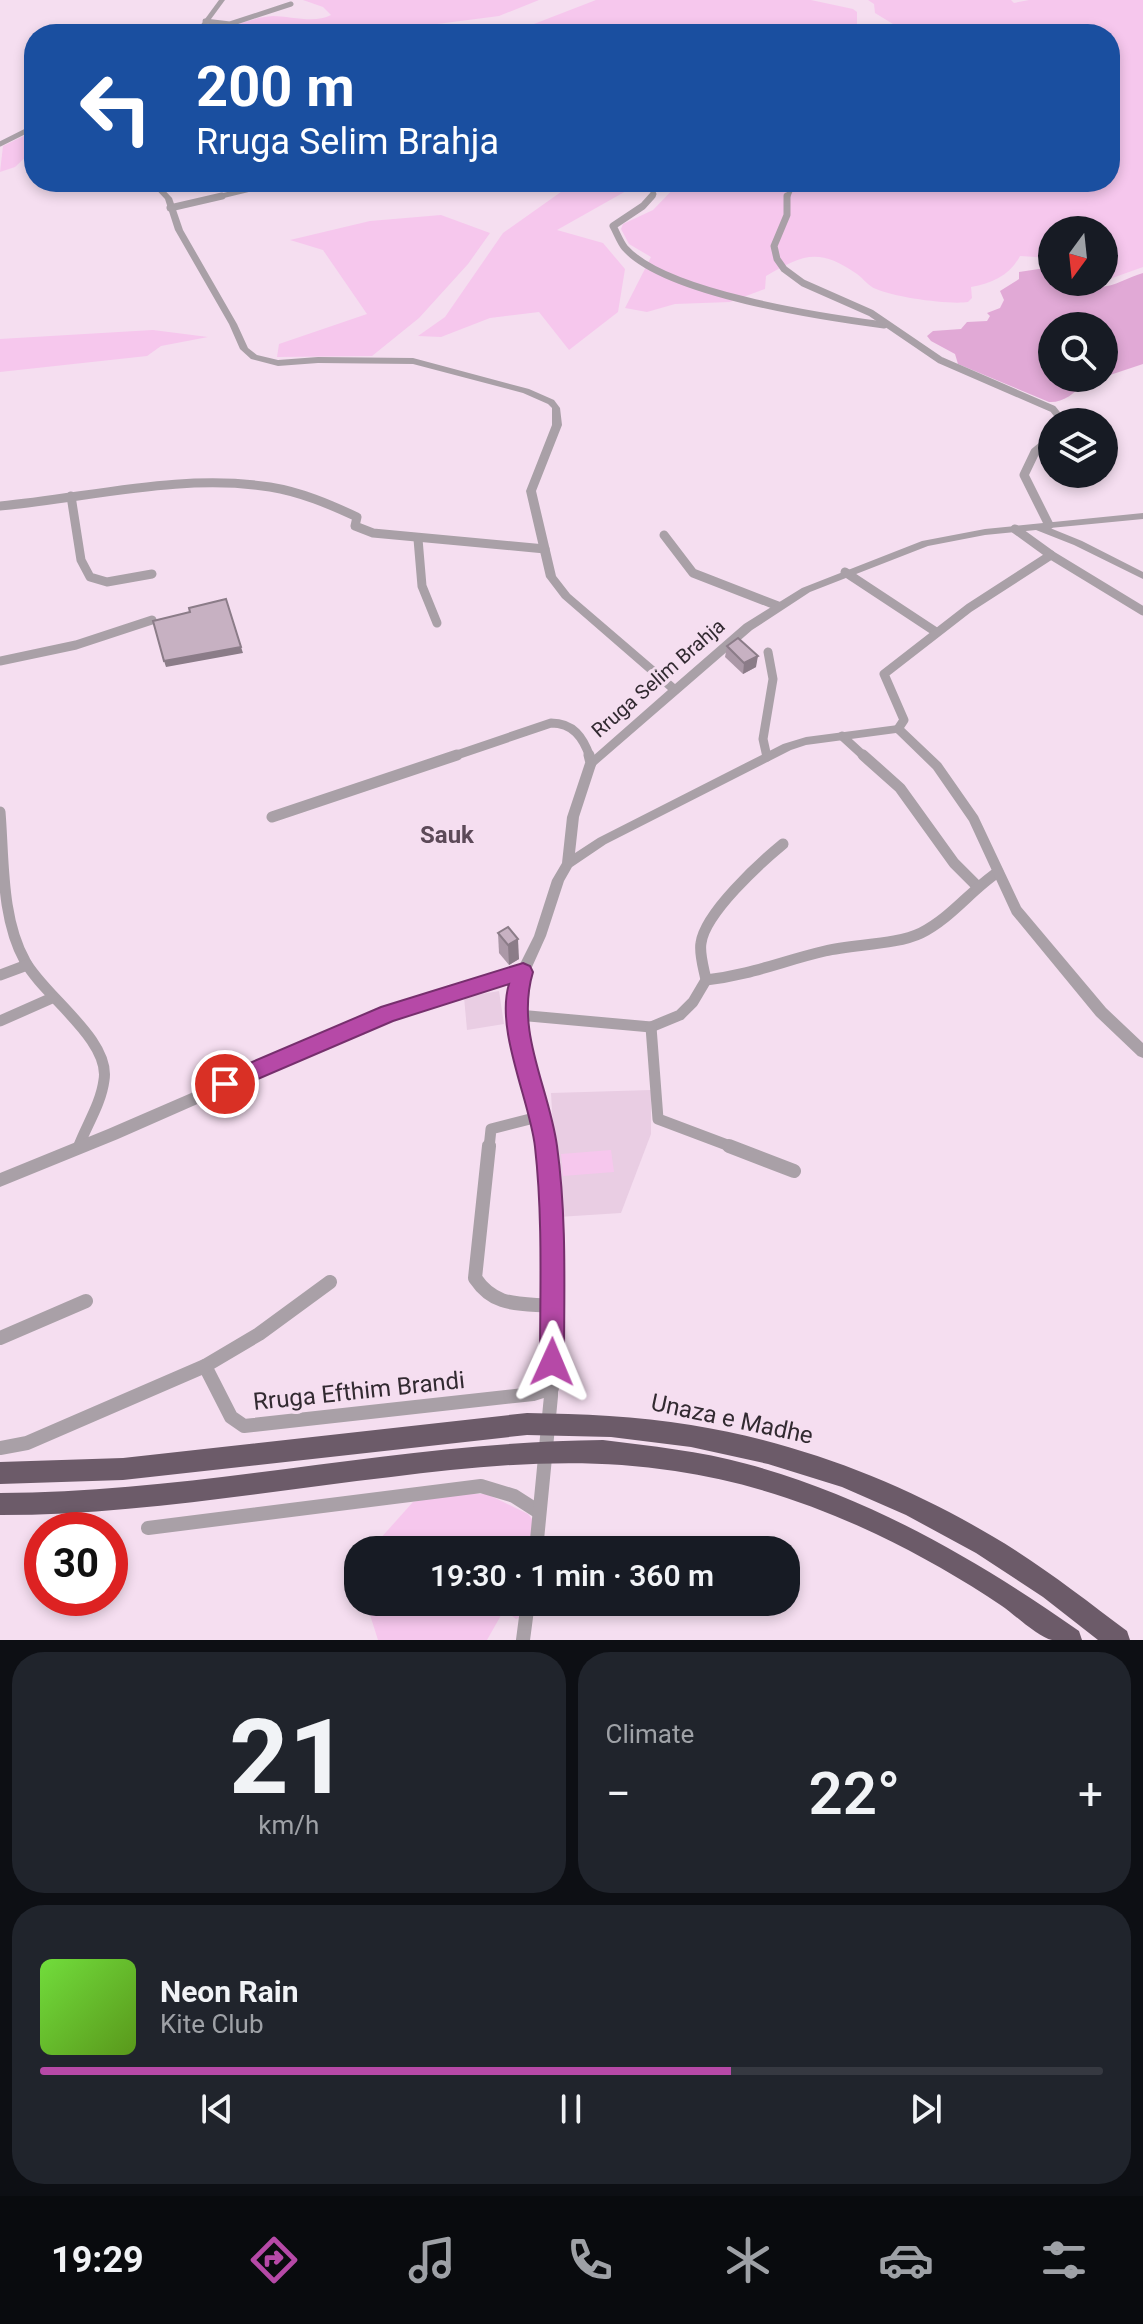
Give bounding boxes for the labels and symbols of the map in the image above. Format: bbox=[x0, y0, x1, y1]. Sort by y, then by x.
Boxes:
north arrow bbox=[1038, 216, 1118, 296]
street label: Rruga Selim Brahja bbox=[587, 614, 729, 742]
district label: Sauk bbox=[420, 821, 475, 849]
pin bbox=[191, 1050, 259, 1118]
position arrow bbox=[510, 1320, 594, 1404]
street label: Rruga Efthim Brandi bbox=[252, 1366, 466, 1416]
street label: Unaza e Madhe bbox=[648, 1388, 816, 1450]
speed limit sign: 30 bbox=[24, 1512, 128, 1616]

